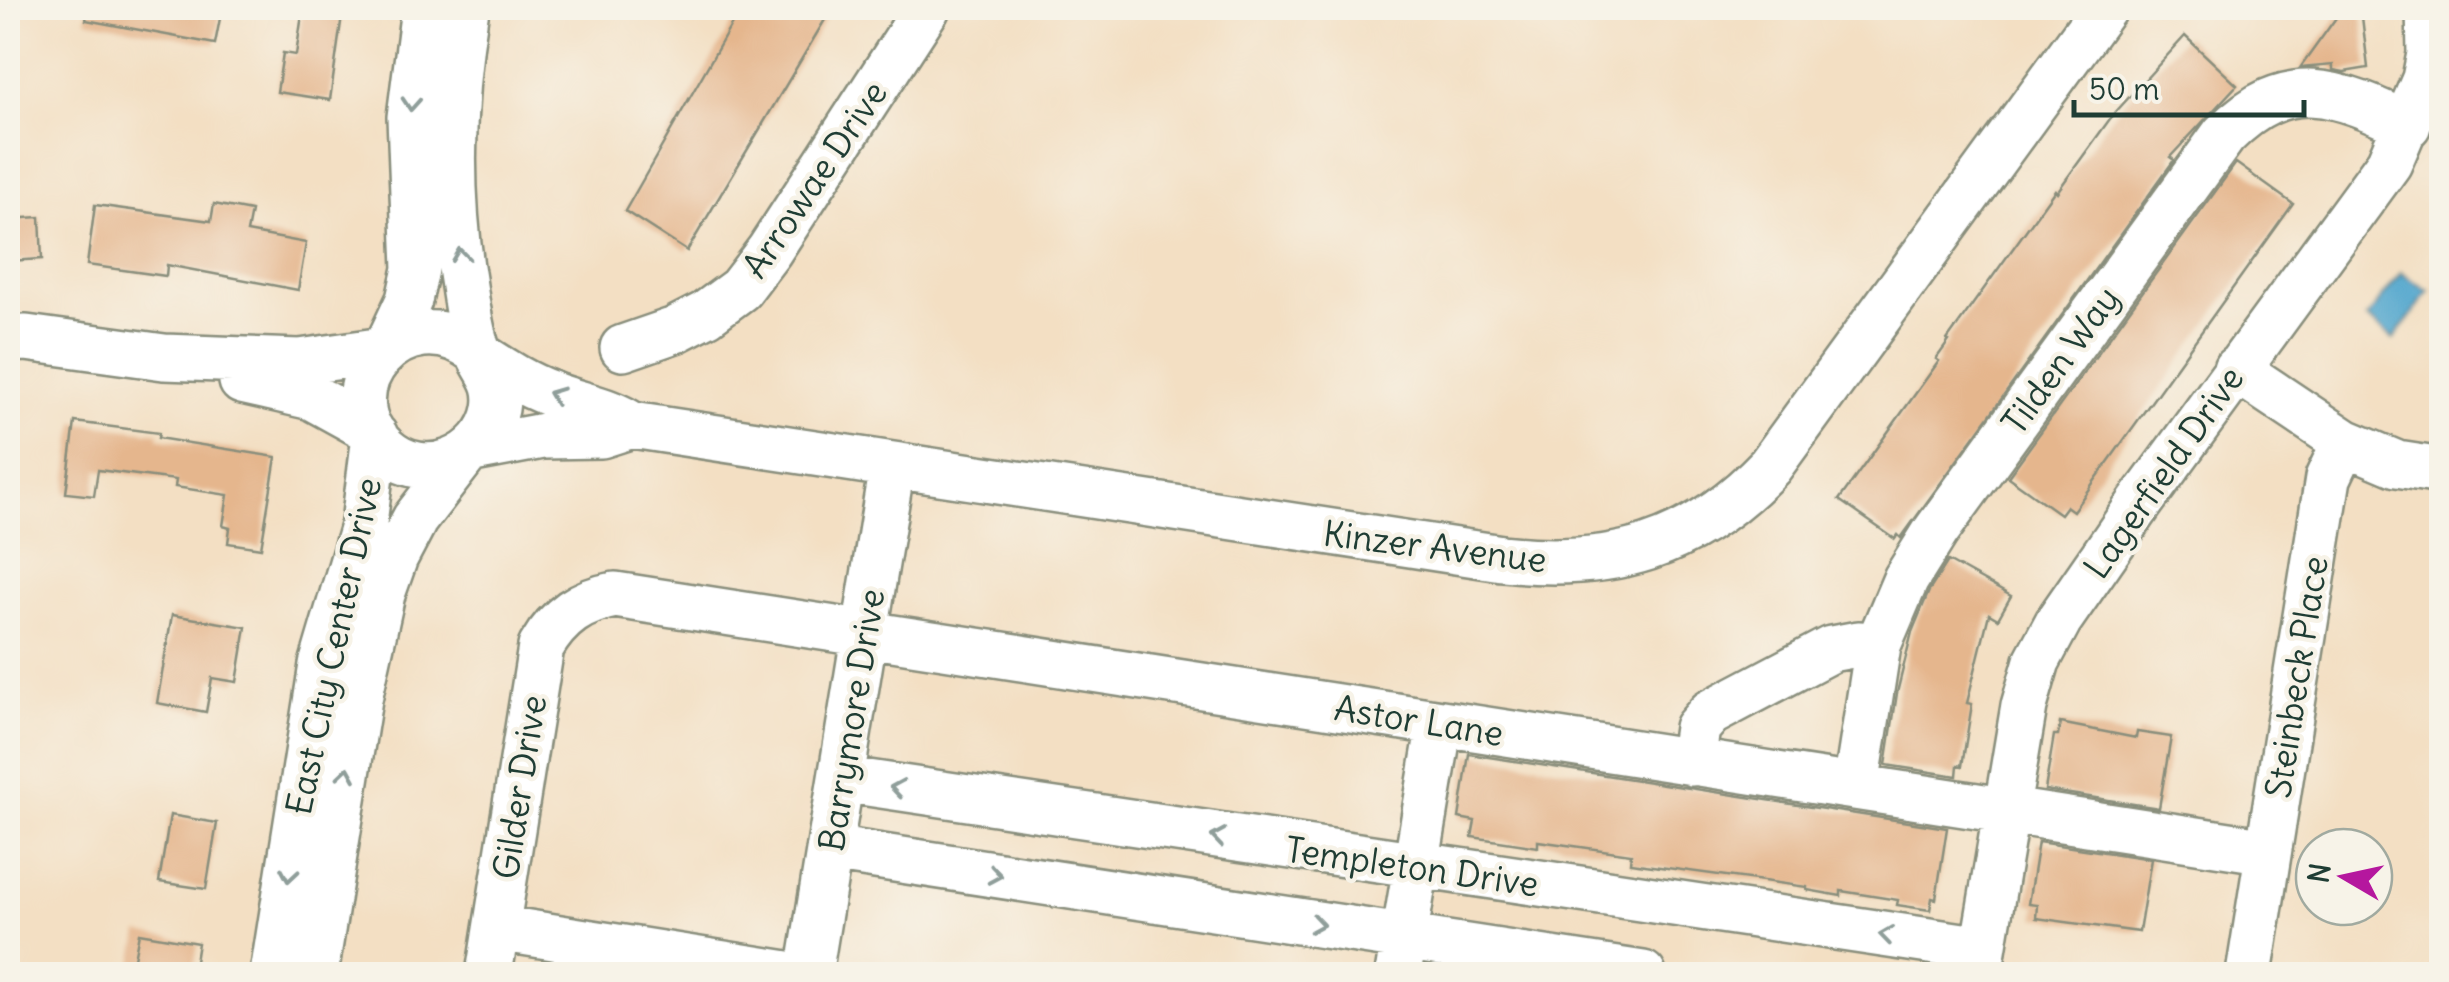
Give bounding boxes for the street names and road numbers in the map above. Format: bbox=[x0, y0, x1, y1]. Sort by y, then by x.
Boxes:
street label: Arrowae Drive bbox=[732, 72, 896, 286]
street label: Tilden Way bbox=[1992, 277, 2128, 443]
street label: Lagerfield Drive bbox=[2074, 357, 2252, 587]
street label: East City Center Drive bbox=[276, 473, 390, 819]
street label: Kinzer Avenue bbox=[1321, 510, 1549, 582]
street label: Steinbeck Place bbox=[2255, 553, 2337, 801]
street label: Barrymore Drive bbox=[809, 586, 893, 854]
street label: Astor Lane bbox=[1331, 685, 1507, 755]
street label: Gilder Drive bbox=[483, 692, 555, 882]
street label: Templeton Drive bbox=[1283, 826, 1541, 906]

